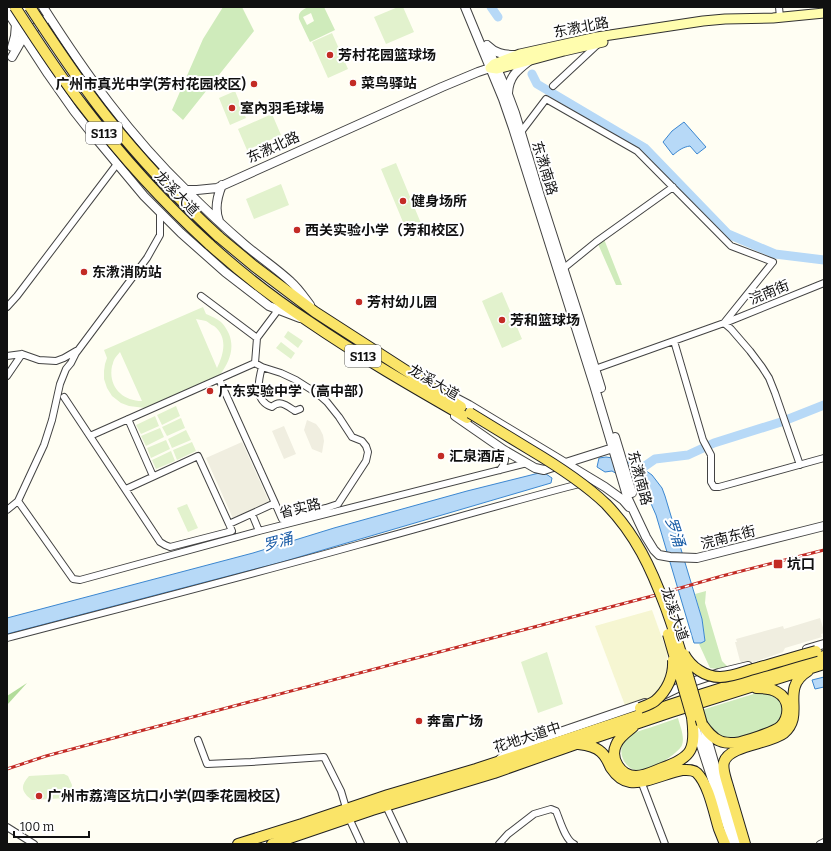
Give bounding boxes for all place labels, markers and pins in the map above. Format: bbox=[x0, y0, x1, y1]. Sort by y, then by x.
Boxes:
place label: 芳村花园篮球场 bbox=[338, 47, 436, 64]
marker: 芳村花园篮球场 bbox=[325, 50, 335, 60]
place label: 广州市真光中学(芳村花园校区) bbox=[55, 75, 246, 93]
place label: 菜鸟驿站 bbox=[361, 75, 417, 92]
marker: 菜鸟驿站 bbox=[348, 78, 358, 88]
marker: 广州市真光中学(芳村花园校区) bbox=[249, 79, 259, 89]
place label: 室內羽毛球場 bbox=[240, 100, 324, 117]
marker: 室內羽毛球場 bbox=[227, 103, 237, 113]
place label: 健身场所 bbox=[411, 193, 467, 210]
marker: 健身场所 bbox=[398, 196, 408, 206]
place label: 西关实验小学（芳和校区） bbox=[305, 222, 473, 239]
marker: 西关实验小学（芳和校区） bbox=[292, 225, 302, 235]
place label: 东漖消防站 bbox=[92, 264, 162, 281]
marker: 东漖消防站 bbox=[79, 267, 89, 277]
place label: 芳村幼儿园 bbox=[367, 294, 437, 311]
marker: 芳村幼儿园 bbox=[354, 297, 364, 307]
place label: 芳和篮球场 bbox=[510, 312, 580, 329]
marker: 芳和篮球场 bbox=[497, 315, 507, 325]
place label: 广东实验中学（高中部） bbox=[218, 383, 372, 400]
marker: 广东实验中学（高中部） bbox=[205, 386, 215, 396]
place label: 汇泉酒店 bbox=[449, 448, 505, 465]
marker: 汇泉酒店 bbox=[436, 451, 446, 461]
place label: 坑口 bbox=[787, 556, 815, 573]
marker: 坑口 bbox=[772, 558, 784, 570]
place label: 奔富广场 bbox=[427, 713, 483, 730]
marker: 奔富广场 bbox=[414, 716, 424, 726]
place label: 广州市荔湾区坑口小学(四季花园校区) bbox=[47, 787, 280, 805]
marker: 广州市荔湾区坑口小学(四季花园校区) bbox=[34, 791, 44, 801]

